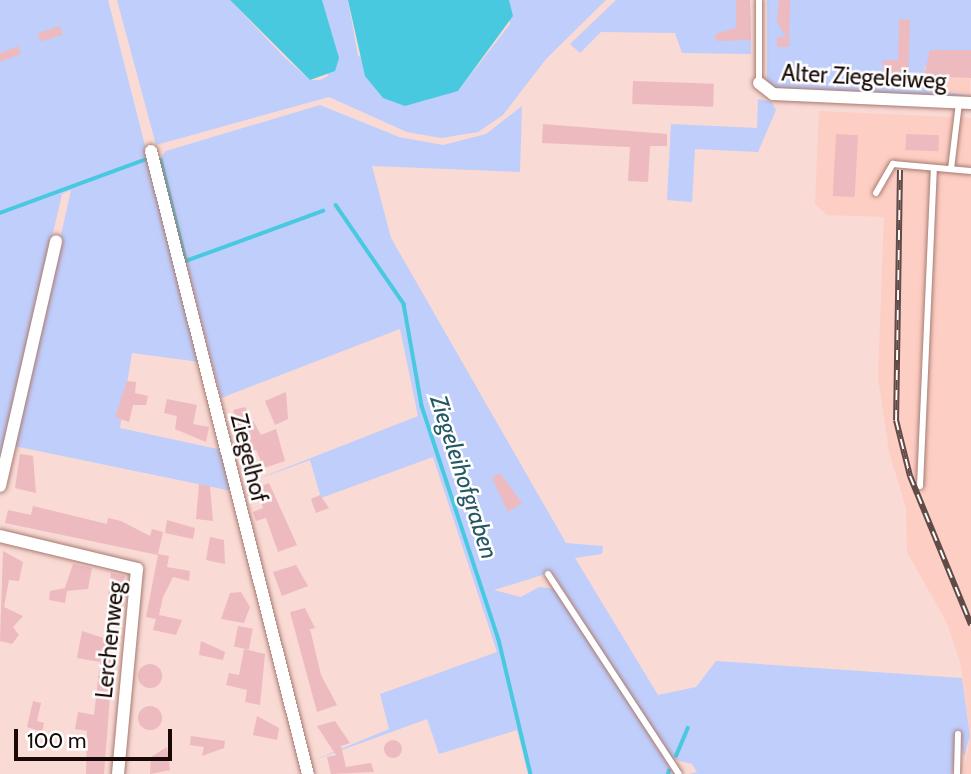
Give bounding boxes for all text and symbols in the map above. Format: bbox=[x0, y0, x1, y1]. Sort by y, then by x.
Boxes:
street label: Alter Ziegeleiweg bbox=[781, 59, 947, 95]
water label: Ziegeleihofgraben bbox=[424, 392, 504, 562]
street label: Ziegelhof bbox=[225, 411, 273, 505]
street label: Lerchenweg bbox=[90, 580, 130, 700]
scale bar bbox=[18, 714, 175, 758]
text: 100 m bbox=[27, 728, 86, 753]

